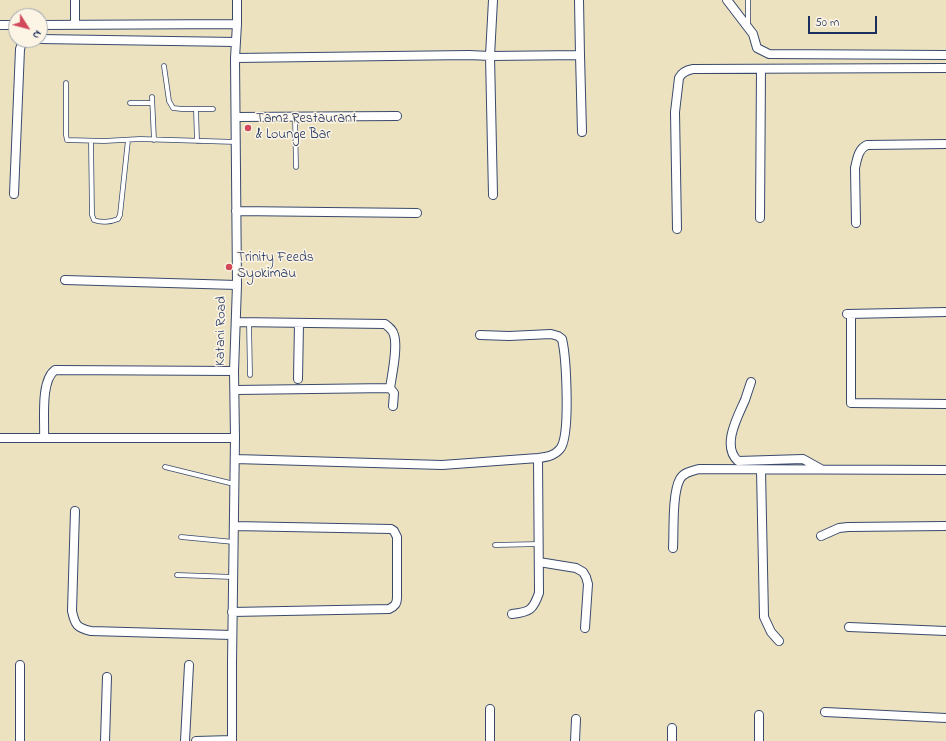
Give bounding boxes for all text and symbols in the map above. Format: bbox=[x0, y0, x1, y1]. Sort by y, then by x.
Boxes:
north arrow bbox=[8, 8, 48, 48]
scale bar bbox=[810, 8, 879, 34]
text: 50 m bbox=[815, 14, 839, 32]
text: N bbox=[28, 27, 46, 42]
place label: Tamz Restaurant & Lounge Bar bbox=[256, 112, 357, 144]
marker: Tamz Restaurant & Lounge Bar bbox=[243, 123, 253, 133]
place label: Trinity Feeds Syokimau bbox=[237, 251, 314, 284]
marker: Trinity Feeds Syokimau bbox=[224, 262, 234, 272]
street label: Katani Road bbox=[213, 296, 231, 366]

